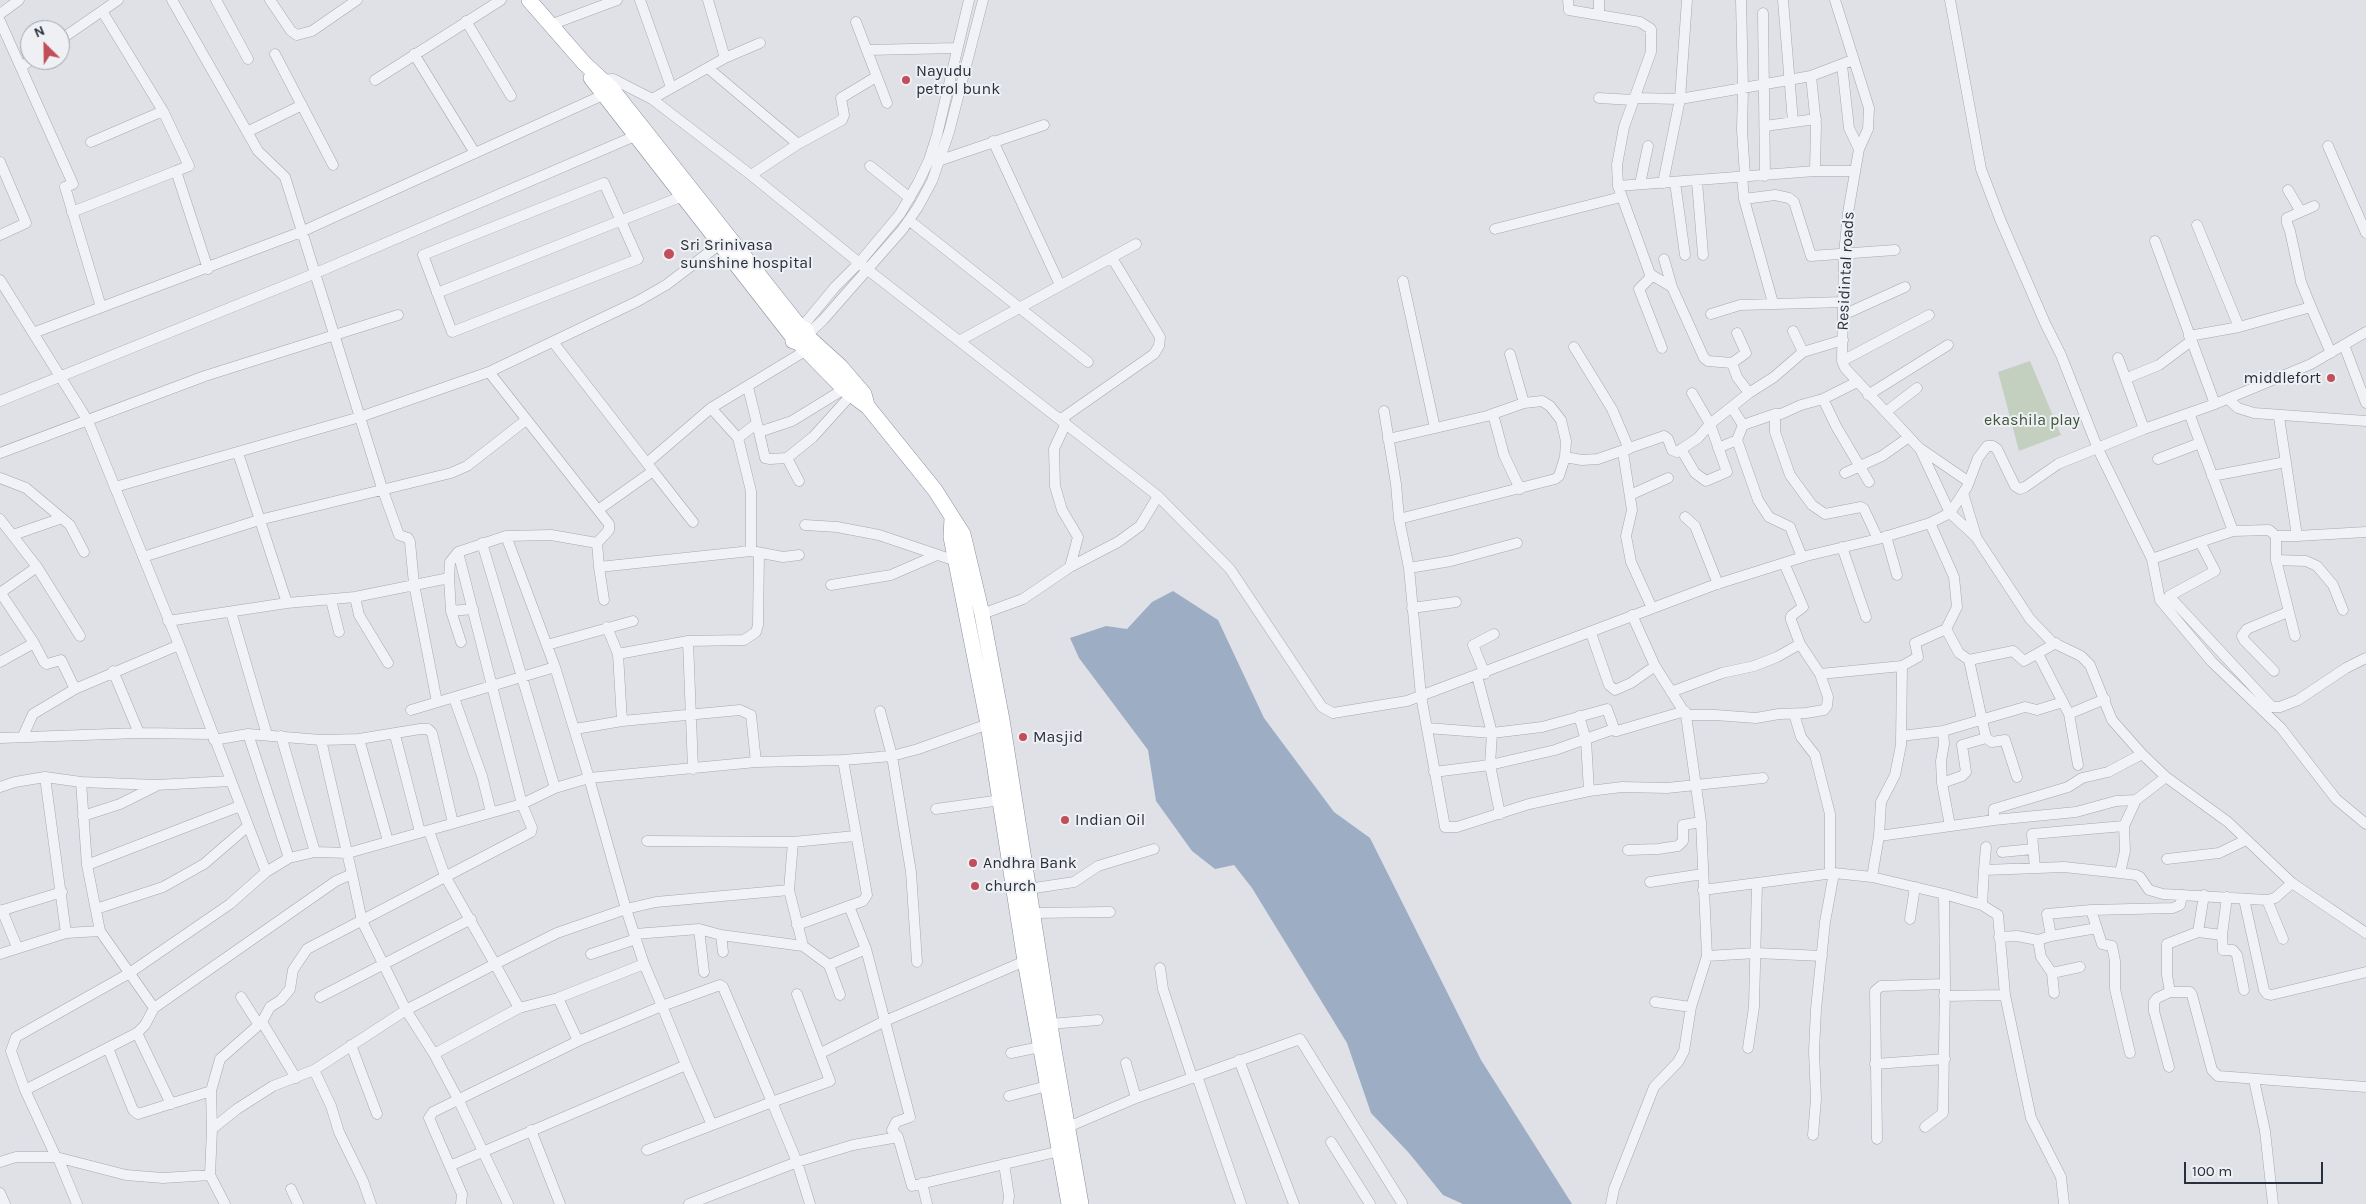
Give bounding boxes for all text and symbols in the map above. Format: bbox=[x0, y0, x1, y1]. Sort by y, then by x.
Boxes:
north arrow bbox=[20, 20, 70, 70]
text: N bbox=[31, 22, 47, 41]
place label: Nayudu petrol bunk bbox=[916, 61, 1000, 99]
marker: Nayudu petrol bunk bbox=[900, 74, 912, 86]
street label: Residintal roads bbox=[1833, 211, 1859, 331]
place label: Sri Srinivasa sunshine hospital bbox=[680, 235, 812, 273]
marker: Sri Srinivasa sunshine hospital bbox=[662, 247, 676, 261]
place label: middlefort bbox=[2244, 368, 2321, 388]
marker: middlefort bbox=[2325, 372, 2337, 384]
park label: ekashila play bbox=[1984, 410, 2080, 430]
place label: Masjid bbox=[1033, 727, 1083, 747]
marker: Masjid bbox=[1017, 731, 1029, 743]
place label: Indian Oil bbox=[1075, 810, 1145, 830]
marker: Indian Oil bbox=[1059, 814, 1071, 826]
place label: Andhra Bank bbox=[983, 853, 1077, 873]
marker: Andhra Bank bbox=[967, 857, 979, 869]
place label: church bbox=[985, 876, 1036, 896]
marker: church bbox=[969, 880, 981, 892]
scale bar bbox=[2186, 1152, 2325, 1184]
text: 100 m bbox=[2192, 1162, 2232, 1180]

